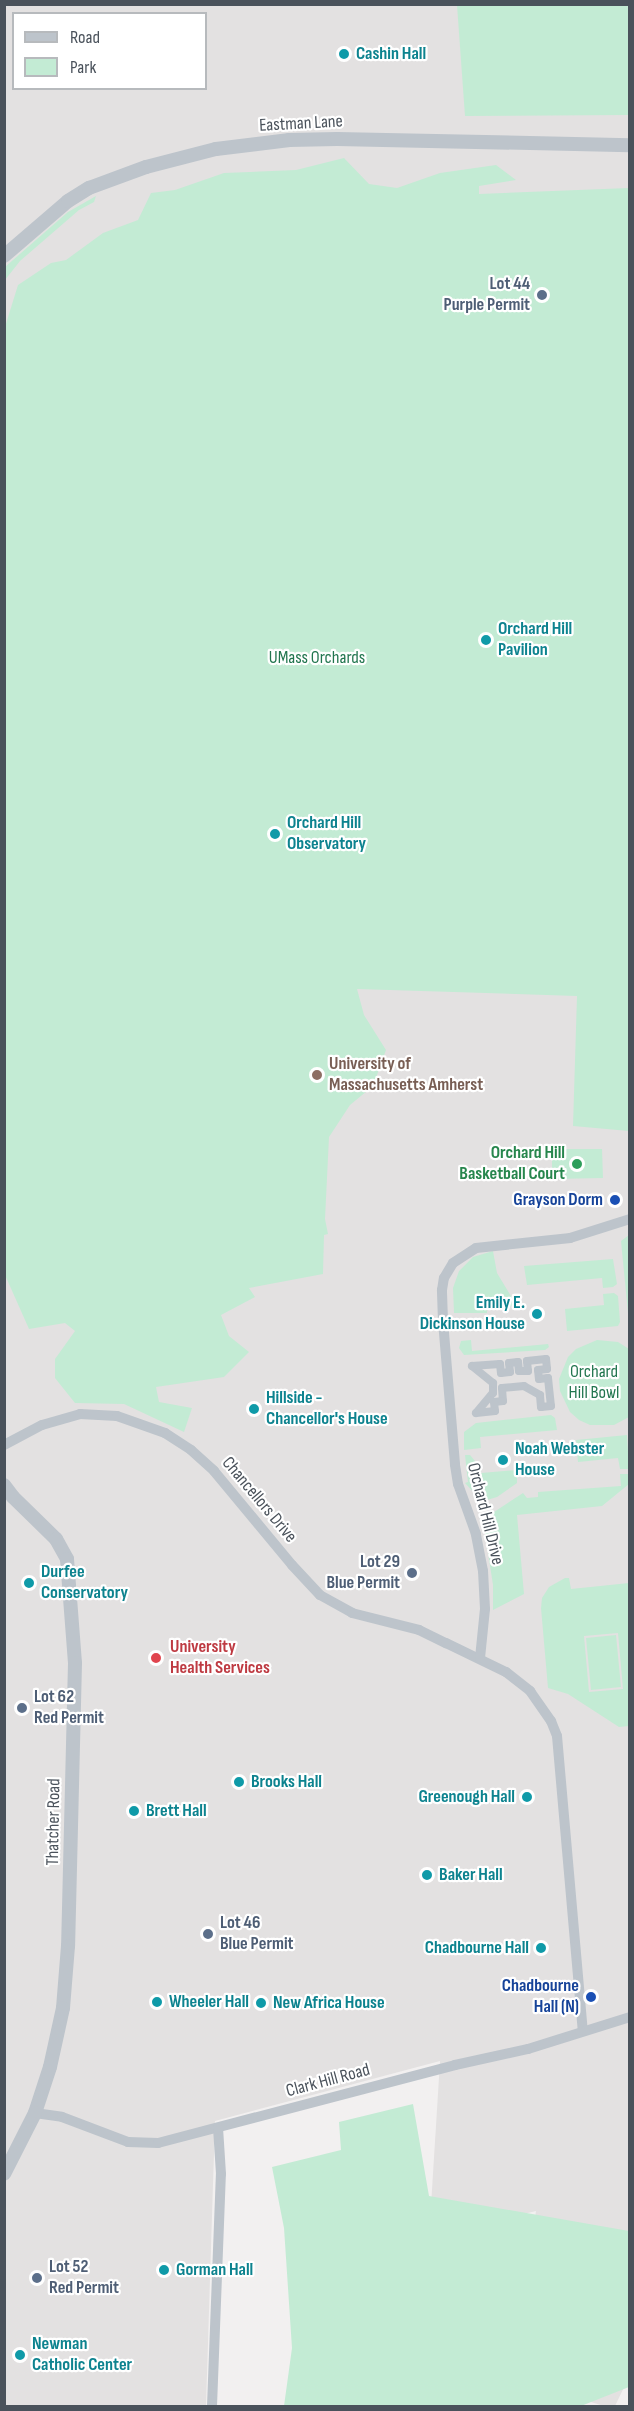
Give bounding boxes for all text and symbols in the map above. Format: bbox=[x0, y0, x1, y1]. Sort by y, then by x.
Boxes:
legend bbox=[12, 12, 207, 90]
text: Road bbox=[70, 27, 100, 48]
place label: Cashin Hall bbox=[356, 43, 426, 65]
marker: Cashin Hall bbox=[337, 47, 351, 61]
text: Park bbox=[70, 57, 96, 78]
street label: Eastman Lane bbox=[259, 111, 343, 137]
place label: Lot 44 Purple Permit bbox=[444, 274, 530, 316]
marker: Lot 44 Purple Permit bbox=[535, 288, 549, 302]
place label: Orchard Hill Pavilion bbox=[498, 619, 572, 662]
marker: Orchard Hill Pavilion bbox=[479, 633, 493, 647]
park label: UMass Orchards bbox=[269, 647, 365, 669]
place label: Orchard Hill Observatory bbox=[287, 813, 366, 856]
marker: Orchard Hill Observatory bbox=[268, 827, 282, 841]
place label: University of Massachusetts Amherst bbox=[329, 1054, 483, 1096]
marker: University of Massachusetts Amherst bbox=[310, 1068, 324, 1082]
place label: Orchard Hill Basketball Court bbox=[459, 1143, 565, 1186]
marker: Orchard Hill Basketball Court bbox=[570, 1157, 584, 1171]
place label: Grayson Dorm bbox=[513, 1189, 603, 1211]
marker: Grayson Dorm bbox=[608, 1193, 622, 1207]
place label: Emily E. Dickinson House bbox=[420, 1293, 525, 1336]
marker: Emily E. Dickinson House bbox=[530, 1307, 544, 1321]
park label: Orchard Hill Bowl bbox=[569, 1362, 619, 1404]
place label: Hillside - Chancellor's House bbox=[266, 1388, 388, 1430]
marker: Hillside - Chancellor's House bbox=[247, 1402, 261, 1416]
place label: Noah Webster House bbox=[515, 1439, 604, 1482]
street label: Chancellors Drive bbox=[217, 1453, 301, 1547]
marker: Noah Webster House bbox=[496, 1453, 510, 1467]
street label: Orchard Hill Drive bbox=[462, 1461, 508, 1567]
place label: Lot 29 Blue Permit bbox=[327, 1552, 400, 1594]
place label: Durfee Conservatory bbox=[41, 1562, 128, 1604]
marker: Lot 29 Blue Permit bbox=[405, 1566, 419, 1580]
marker: Durfee Conservatory bbox=[22, 1576, 36, 1590]
place label: University Health Services bbox=[170, 1637, 270, 1680]
marker: University Health Services bbox=[147, 1649, 165, 1667]
place label: Lot 62 Red Permit bbox=[34, 1687, 104, 1730]
marker: Lot 62 Red Permit bbox=[15, 1701, 29, 1715]
place label: Brooks Hall bbox=[251, 1771, 322, 1793]
marker: Brooks Hall bbox=[232, 1775, 246, 1789]
street label: Thatcher Road bbox=[42, 1778, 66, 1866]
place label: Greenough Hall bbox=[418, 1786, 515, 1808]
marker: Greenough Hall bbox=[520, 1790, 534, 1804]
place label: Brett Hall bbox=[146, 1800, 207, 1822]
marker: Brett Hall bbox=[127, 1804, 141, 1818]
place label: Baker Hall bbox=[439, 1864, 503, 1886]
marker: Baker Hall bbox=[420, 1868, 434, 1882]
place label: Lot 46 Blue Permit bbox=[220, 1913, 293, 1956]
marker: Lot 46 Blue Permit bbox=[201, 1927, 215, 1941]
place label: Chadbourne Hall bbox=[425, 1937, 529, 1959]
marker: Chadbourne Hall bbox=[534, 1941, 548, 1955]
place label: Chadbourne Hall (N) bbox=[502, 1976, 579, 2018]
marker: Chadbourne Hall (N) bbox=[584, 1990, 598, 2004]
place label: Wheeler Hall bbox=[169, 1991, 249, 2013]
place label: New Africa House bbox=[273, 1992, 385, 2014]
marker: Wheeler Hall bbox=[150, 1995, 164, 2009]
marker: New Africa House bbox=[254, 1996, 268, 2010]
street label: Clark Hill Road bbox=[284, 2059, 372, 2103]
place label: Lot 52 Red Permit bbox=[49, 2257, 119, 2300]
place label: Gorman Hall bbox=[176, 2259, 253, 2281]
marker: Gorman Hall bbox=[157, 2263, 171, 2277]
marker: Lot 52 Red Permit bbox=[30, 2271, 44, 2285]
place label: Newman Catholic Center bbox=[32, 2334, 132, 2376]
marker: Newman Catholic Center bbox=[13, 2348, 27, 2362]

